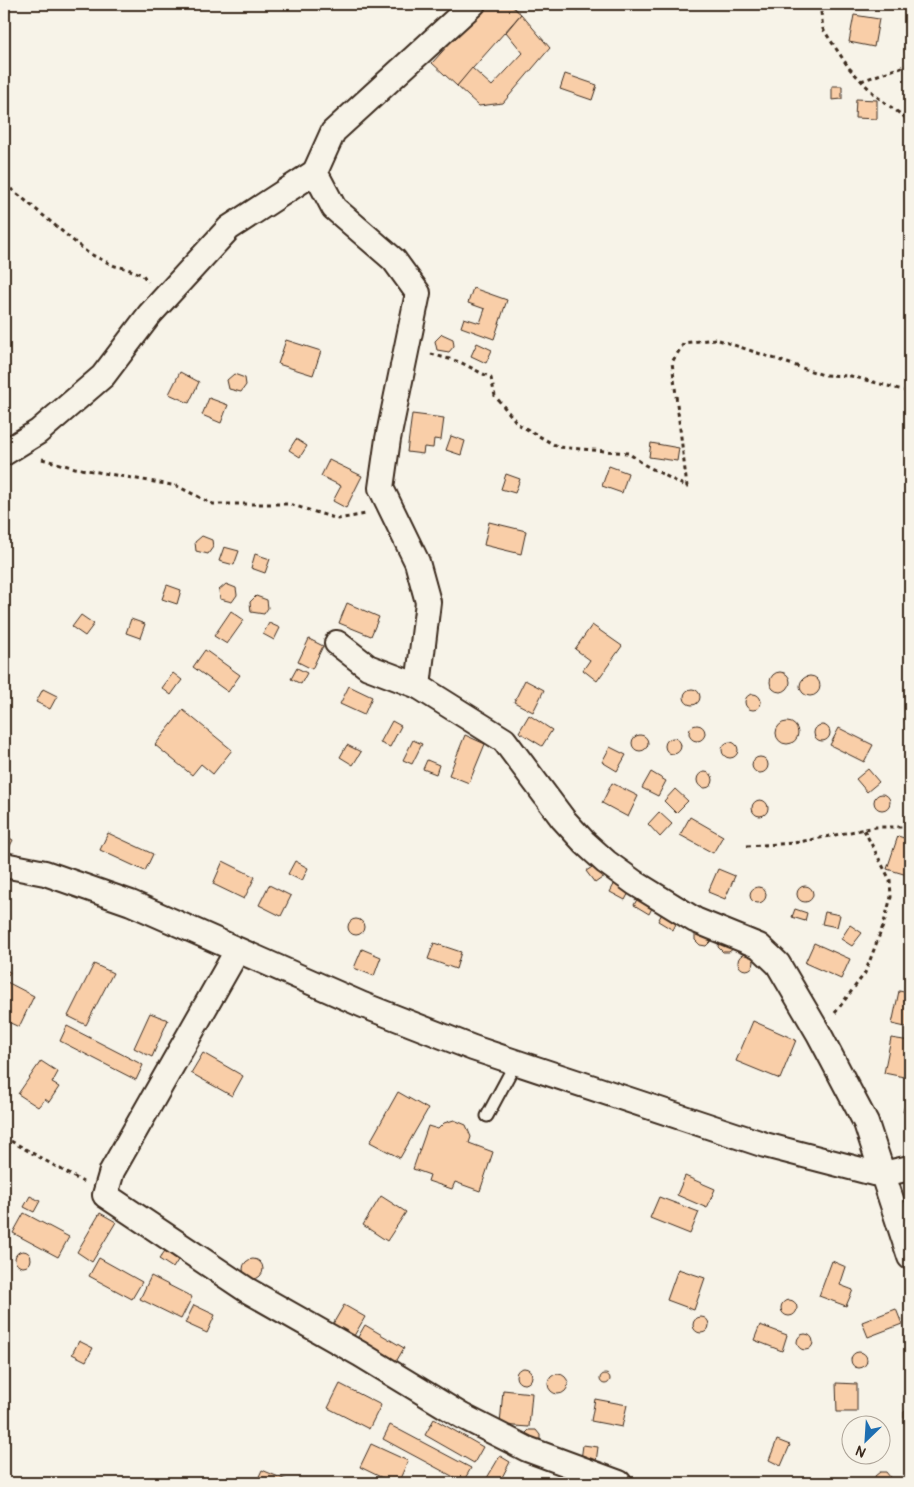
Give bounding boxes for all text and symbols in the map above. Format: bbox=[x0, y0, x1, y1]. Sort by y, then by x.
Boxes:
north arrow bbox=[842, 1414, 892, 1464]
text: N bbox=[853, 1442, 869, 1461]

